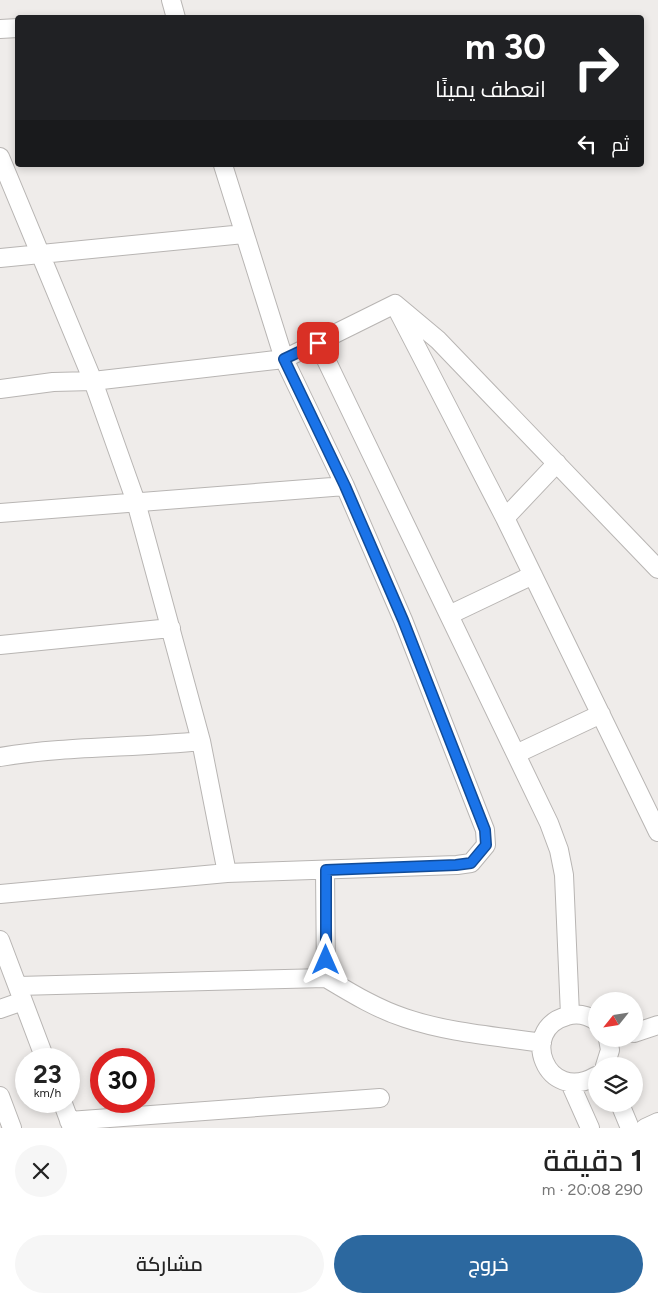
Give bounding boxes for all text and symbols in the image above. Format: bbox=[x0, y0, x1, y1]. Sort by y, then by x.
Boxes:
text: 30 m bbox=[465, 26, 546, 68]
icon: right bbox=[564, 35, 629, 100]
text: انعطف يمينًا bbox=[435, 76, 546, 103]
icon: left bbox=[573, 130, 601, 158]
text: ثم bbox=[611, 133, 629, 156]
pin bbox=[297, 322, 339, 364]
icon: arrive bbox=[304, 329, 332, 357]
position arrow bbox=[299, 933, 351, 985]
north arrow bbox=[588, 992, 642, 1048]
map controls bbox=[588, 992, 643, 1112]
speed limit sign: 30 bbox=[90, 1048, 155, 1113]
button: layers bbox=[588, 1057, 643, 1112]
text: 23 bbox=[33, 1059, 62, 1089]
text: km/h bbox=[34, 1086, 61, 1100]
text: 1 دقيقة bbox=[543, 1142, 643, 1179]
button: close bbox=[15, 1145, 67, 1197]
text: 290 m · 20:08 bbox=[542, 1180, 643, 1199]
button: مشاركة bbox=[15, 1235, 324, 1293]
button: خروج bbox=[334, 1235, 643, 1293]

